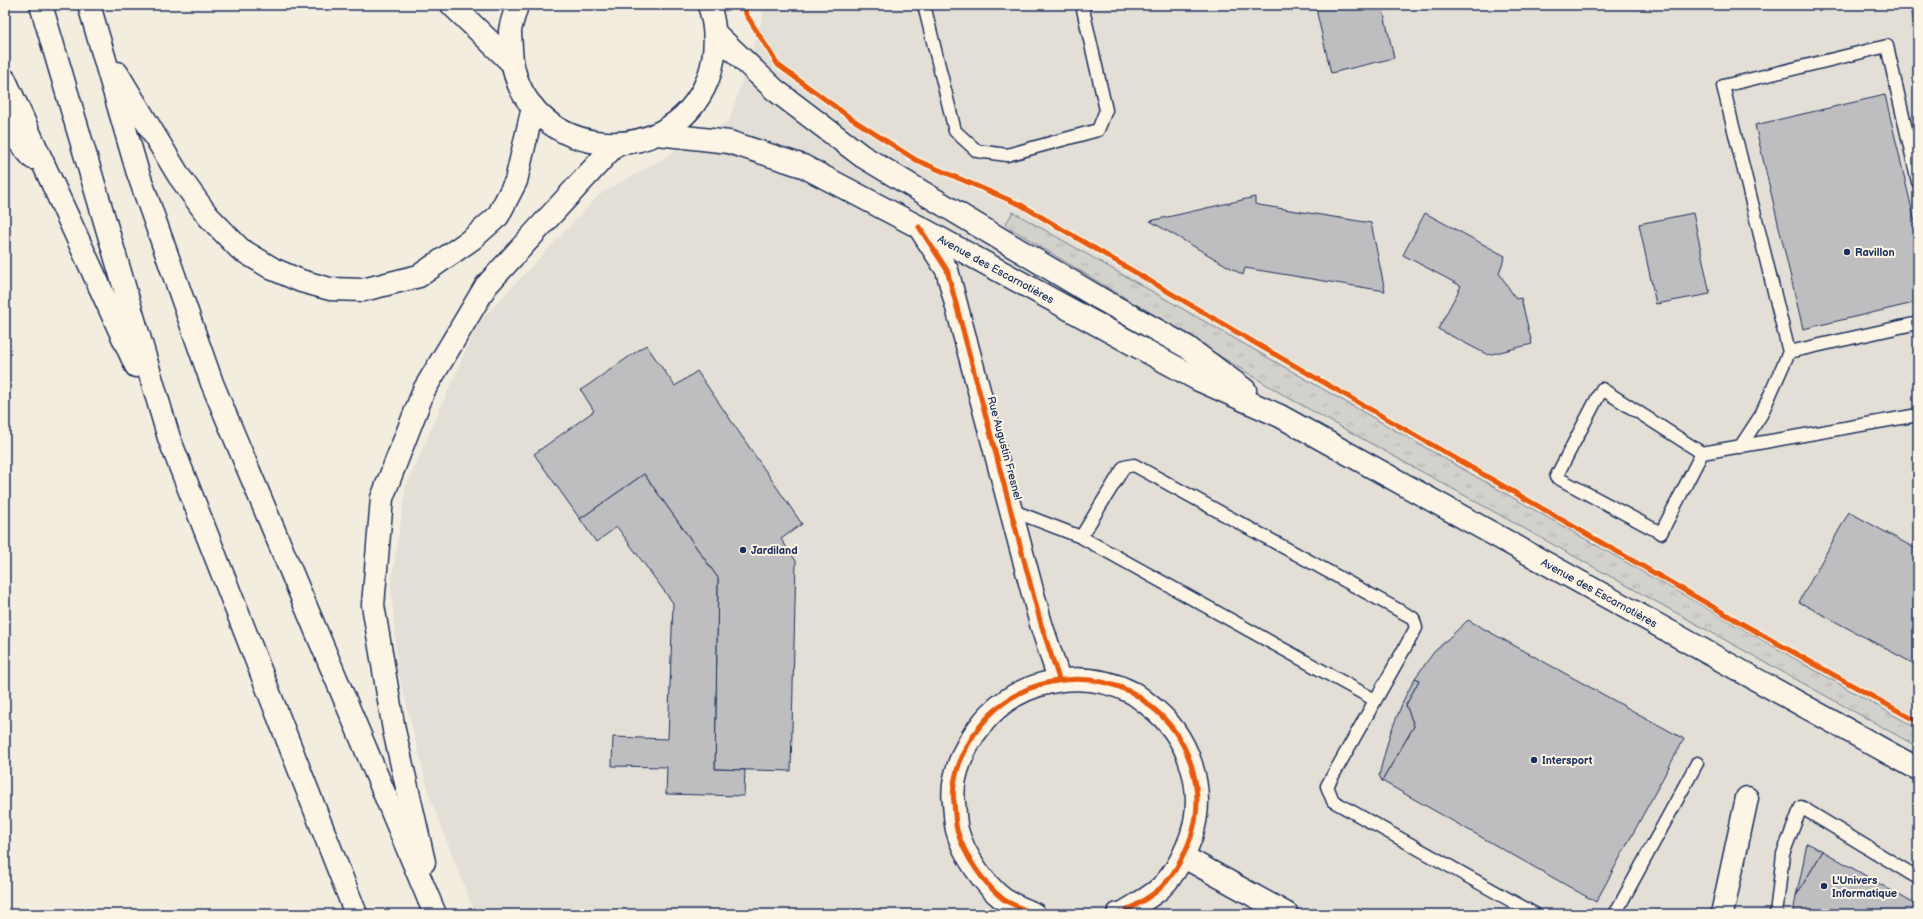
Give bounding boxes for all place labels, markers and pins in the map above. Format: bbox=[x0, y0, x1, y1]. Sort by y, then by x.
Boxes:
place label: Ravillon bbox=[1855, 246, 1895, 259]
marker: Ravillon bbox=[1842, 247, 1852, 257]
place label: Jardiland bbox=[751, 544, 798, 557]
marker: Jardiland bbox=[738, 545, 748, 555]
place label: Intersport bbox=[1542, 754, 1593, 767]
marker: Intersport bbox=[1529, 755, 1539, 765]
place label: L'Univers Informatique bbox=[1832, 874, 1897, 900]
marker: L'Univers Informatique bbox=[1819, 881, 1829, 891]

